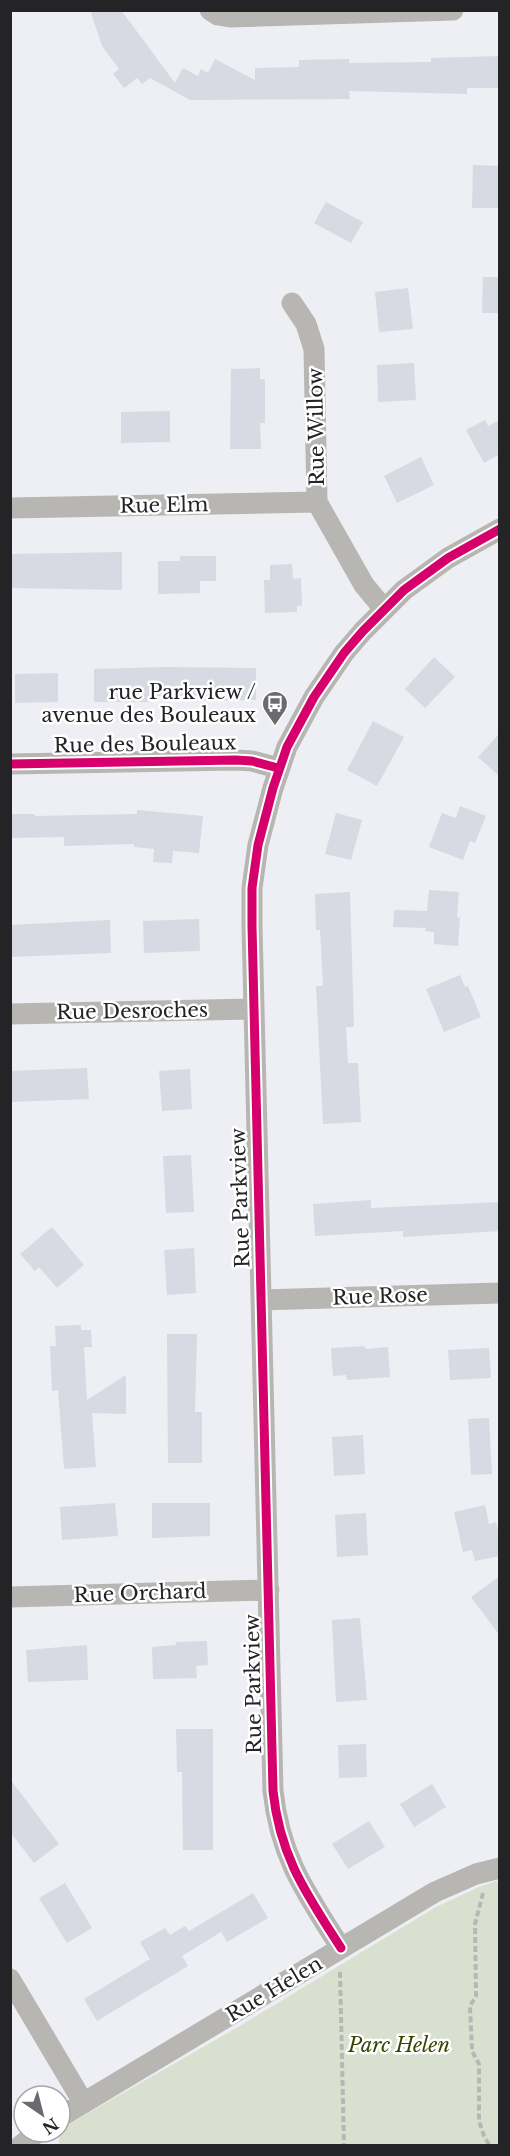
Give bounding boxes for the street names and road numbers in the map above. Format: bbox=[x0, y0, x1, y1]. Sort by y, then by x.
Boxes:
street label: Rue Willow bbox=[303, 368, 329, 486]
street label: Rue Elm bbox=[119, 492, 209, 518]
street label: Rue des Bouleaux bbox=[54, 730, 236, 758]
street label: Rue Desroches bbox=[56, 998, 208, 1024]
street label: Rue Parkview bbox=[226, 1128, 254, 1268]
street label: Rue Rose bbox=[332, 1282, 428, 1310]
street label: Rue Orchard bbox=[73, 1579, 207, 1607]
street label: Rue Parkview bbox=[240, 1614, 266, 1754]
street label: Rue Helen bbox=[222, 1951, 326, 2027]

